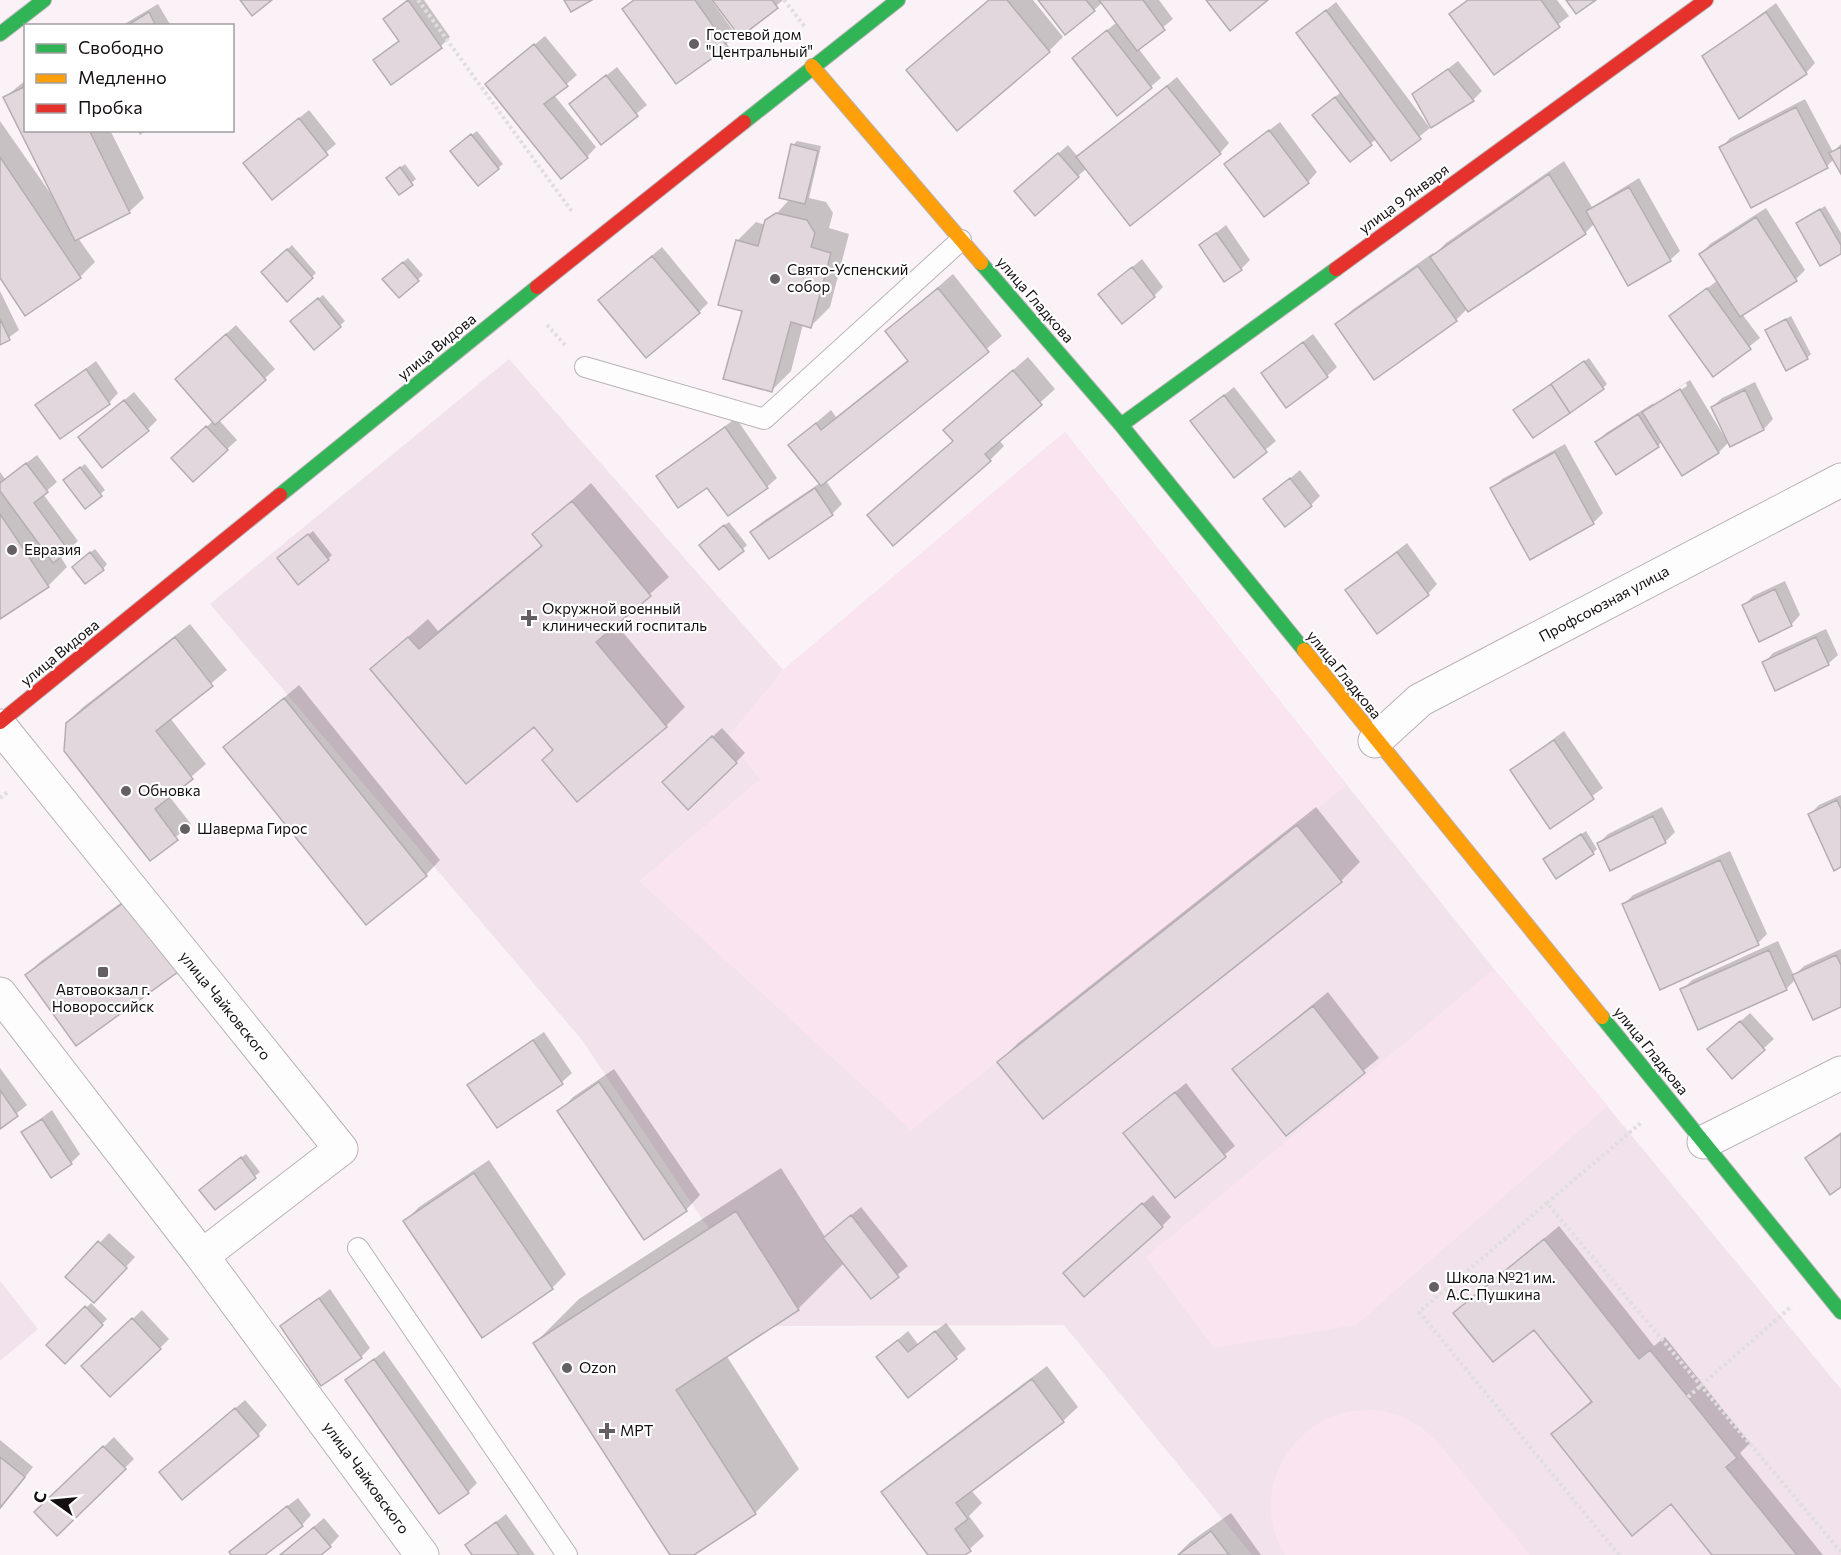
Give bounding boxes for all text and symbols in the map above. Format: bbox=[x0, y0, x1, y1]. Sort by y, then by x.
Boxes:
legend bbox=[24, 24, 234, 132]
place label: Гостевой дом "Центральный" bbox=[706, 25, 813, 60]
text: Свободно bbox=[78, 36, 164, 58]
marker: Гостевой дом "Центральный" bbox=[687, 37, 701, 51]
text: Медленно bbox=[78, 66, 167, 88]
text: Пробка bbox=[78, 96, 143, 118]
street label: улица 9 Января bbox=[1355, 160, 1452, 237]
street label: улица Гладкова bbox=[993, 252, 1078, 346]
place label: Свято-Успенский собор bbox=[787, 260, 908, 295]
marker: Свято-Успенский собор bbox=[768, 272, 782, 286]
street label: улица Видова bbox=[394, 309, 479, 383]
place label: Евразия bbox=[24, 540, 81, 558]
marker: Евразия bbox=[5, 543, 19, 557]
street label: Профсоюзная улица bbox=[1535, 561, 1672, 645]
place label: Окружной военный клинический госпиталь bbox=[542, 599, 707, 634]
marker: Окружной военный клинический госпиталь bbox=[520, 609, 538, 627]
street label: улица Видова bbox=[17, 615, 102, 689]
street label: улица Гладкова bbox=[1304, 627, 1386, 722]
place label: Обновка bbox=[138, 781, 201, 799]
marker: Обновка bbox=[119, 784, 133, 798]
place label: Шаверма Гирос bbox=[197, 819, 307, 837]
marker: Шаверма Гирос bbox=[178, 822, 192, 836]
street label: улица Чайковского bbox=[176, 947, 275, 1063]
marker: Автовокзал г. Новороссийск bbox=[96, 965, 110, 979]
place label: Автовокзал г. Новороссийск bbox=[52, 980, 154, 1015]
street label: улица Гладкова bbox=[1611, 1003, 1693, 1098]
place label: Школа №21 им. А.С. Пушкина bbox=[1446, 1268, 1556, 1303]
marker: Школа №21 им. А.С. Пушкина bbox=[1427, 1280, 1441, 1294]
place label: Ozon bbox=[579, 1358, 616, 1376]
marker: Ozon bbox=[560, 1361, 574, 1375]
street label: улица Чайковского bbox=[320, 1418, 414, 1537]
place label: МРТ bbox=[620, 1421, 654, 1439]
marker: МРТ bbox=[598, 1422, 616, 1440]
north arrow bbox=[24, 1471, 84, 1531]
text: С bbox=[28, 1489, 50, 1505]

